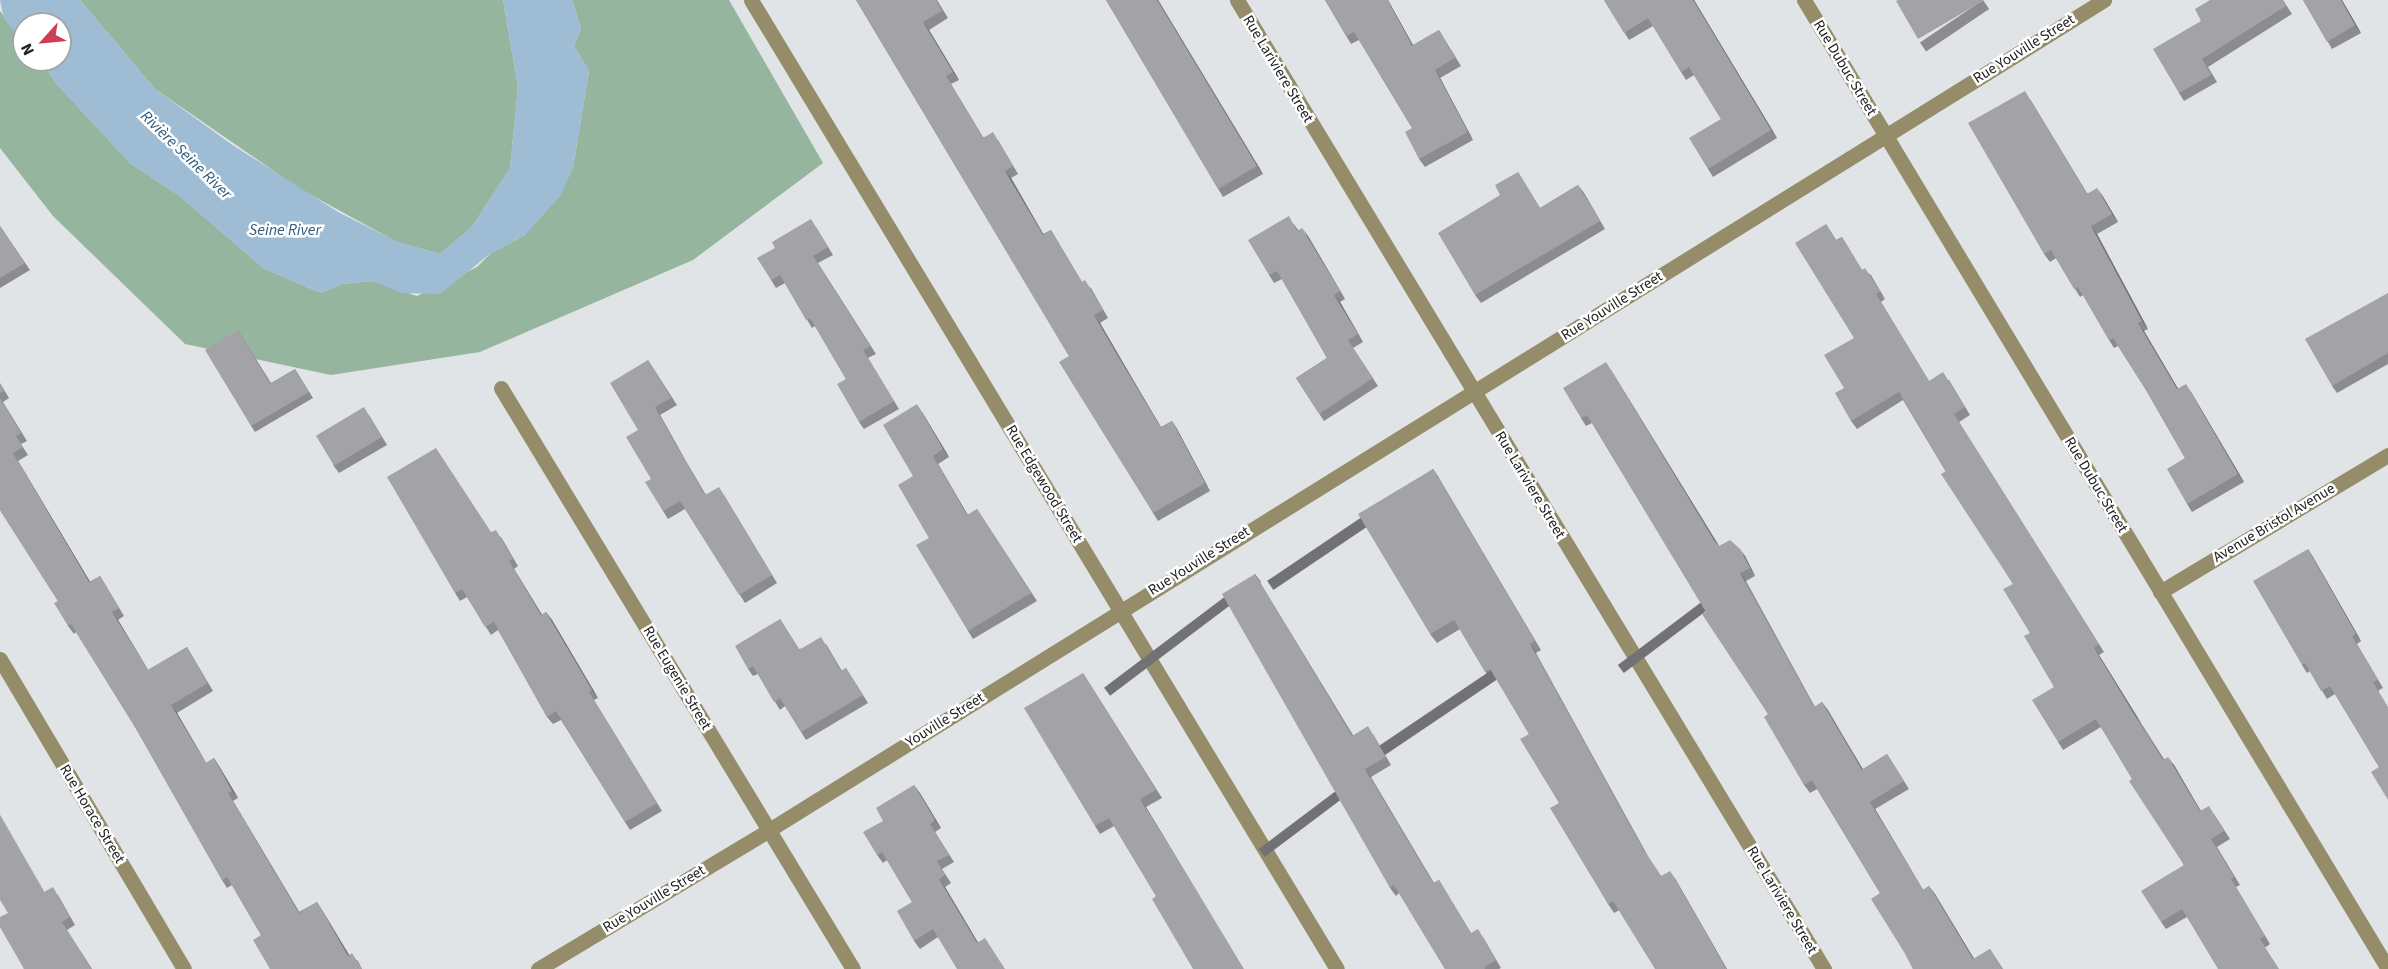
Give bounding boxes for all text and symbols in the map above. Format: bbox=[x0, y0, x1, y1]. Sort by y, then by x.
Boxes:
street label: Rue Youville Street bbox=[1970, 11, 2078, 87]
north arrow bbox=[12, 12, 72, 72]
street label: Rue Lariviere Street bbox=[1239, 12, 1317, 126]
street label: Rue Dubuc Street bbox=[1809, 17, 1881, 119]
text: N bbox=[16, 40, 40, 59]
water label: Rivière Seine River bbox=[136, 107, 236, 203]
water label: Seine River bbox=[249, 220, 321, 240]
street label: Rue Youville Street bbox=[1558, 268, 1666, 344]
street label: Rue Edgewood Street bbox=[1002, 422, 1086, 546]
street label: Rue Lariviere Street bbox=[1491, 428, 1569, 542]
street label: Rue Dubuc Street bbox=[2060, 434, 2132, 536]
street label: Avenue Bristol Avenue bbox=[2210, 479, 2338, 567]
street label: Rue Youville Street bbox=[1145, 523, 1253, 599]
street label: Rue Eugenie Street bbox=[639, 623, 715, 733]
street label: Youville Street bbox=[902, 689, 988, 751]
street label: Rue Horace Street bbox=[55, 761, 129, 867]
street label: Rue Lariviere Street bbox=[1743, 843, 1821, 957]
street label: Rue Youville Street bbox=[600, 861, 708, 937]

